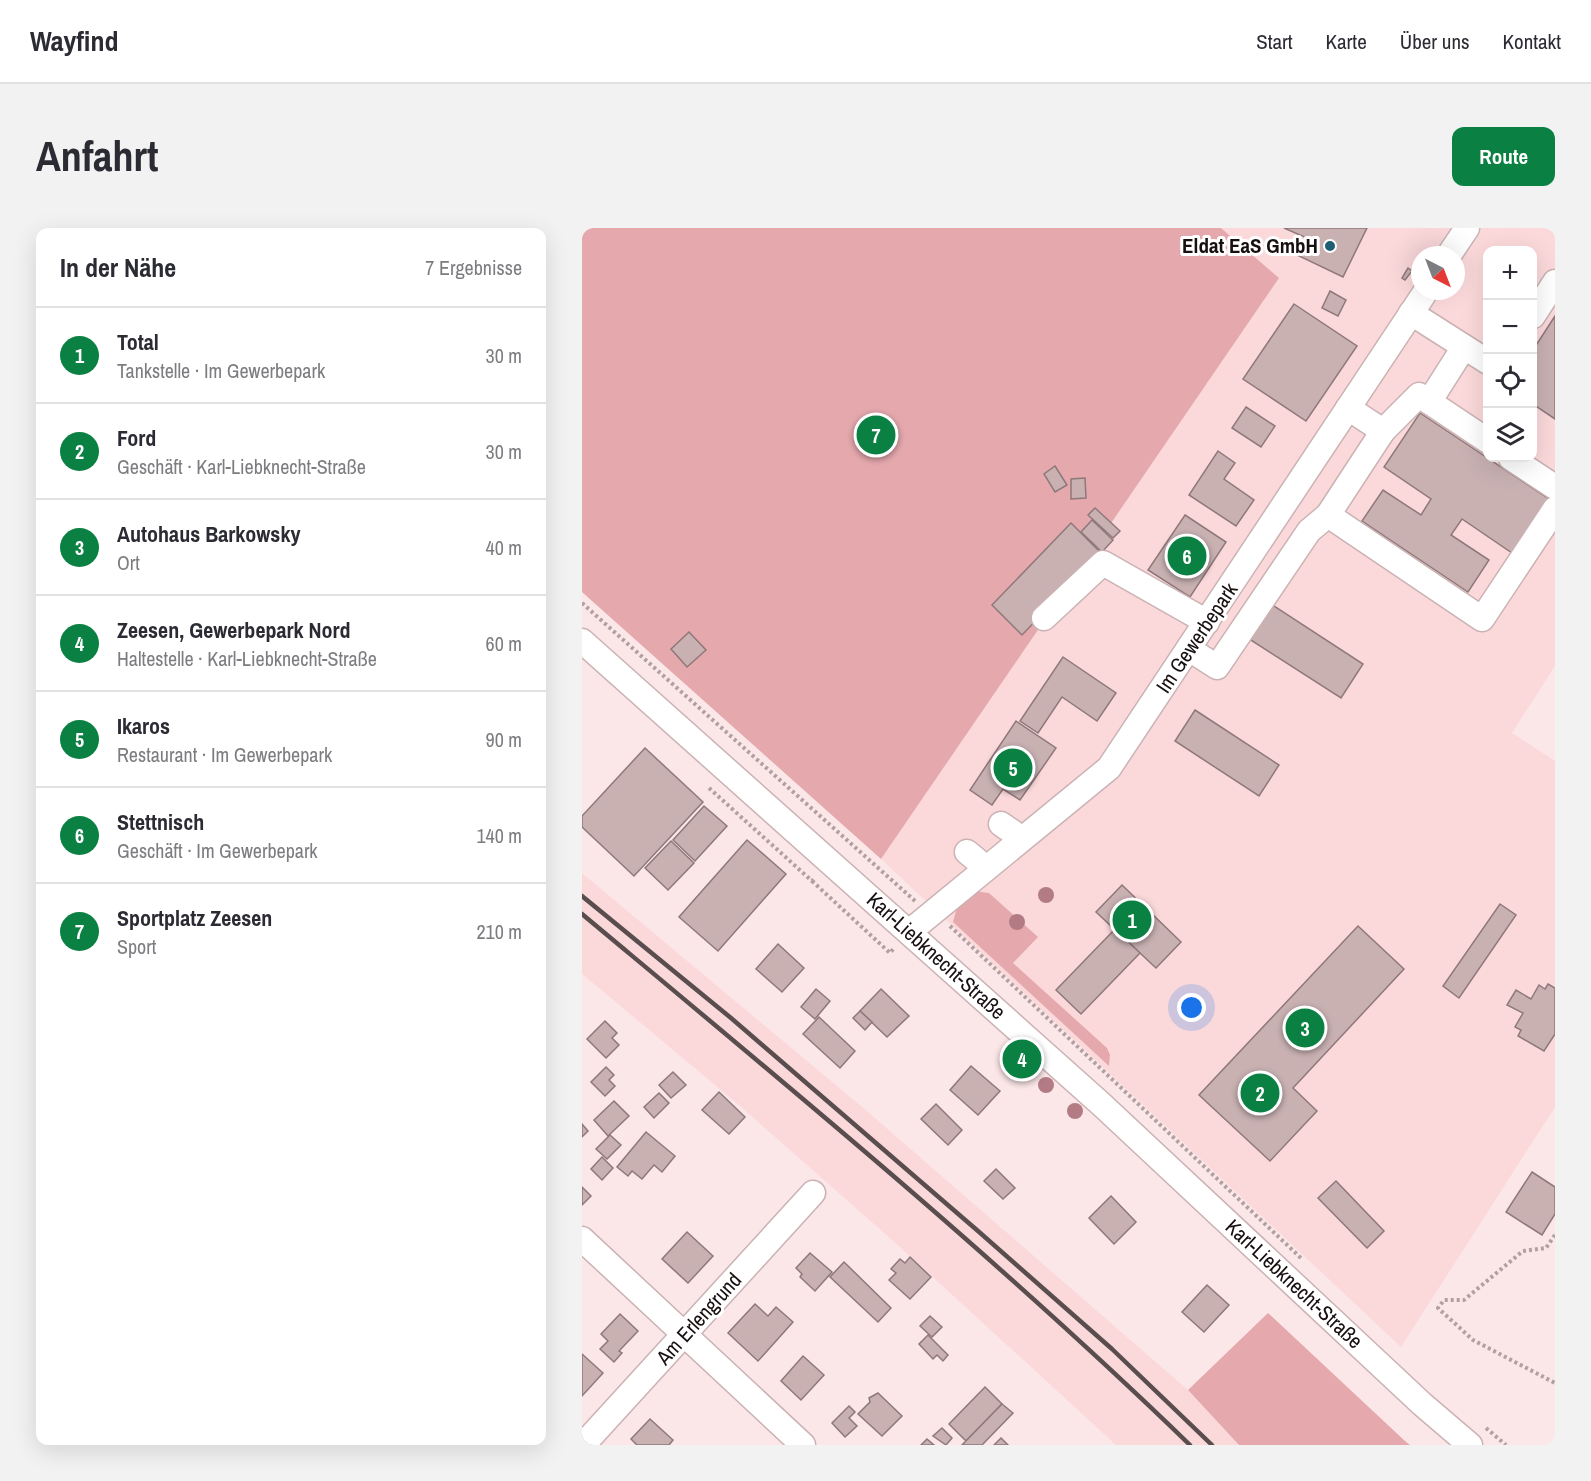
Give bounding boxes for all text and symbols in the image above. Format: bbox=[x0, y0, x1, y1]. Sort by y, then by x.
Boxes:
text: Wayfind bbox=[30, 22, 118, 60]
text: Start bbox=[1256, 27, 1293, 56]
text: Karte bbox=[1326, 27, 1367, 56]
text: Über uns bbox=[1400, 27, 1470, 56]
text: Kontakt bbox=[1503, 27, 1561, 56]
button: Route bbox=[1452, 127, 1555, 186]
text: Anfahrt bbox=[36, 128, 158, 184]
place label: Eldat EaS GmbH bbox=[1182, 231, 1318, 260]
marker: Eldat EaS GmbH bbox=[1323, 239, 1337, 253]
north arrow bbox=[1411, 246, 1465, 300]
map controls bbox=[1483, 246, 1537, 462]
button: + bbox=[1483, 246, 1537, 300]
text: In der Nähe bbox=[60, 250, 176, 285]
text: 7 Ergebnisse bbox=[425, 254, 522, 281]
button: − bbox=[1483, 300, 1537, 354]
text: Total bbox=[117, 327, 159, 357]
text: 1 bbox=[75, 342, 84, 369]
text: 30 m bbox=[486, 342, 522, 369]
button: locate bbox=[1483, 354, 1537, 408]
text: Tankstelle · Im Gewerbepark bbox=[117, 357, 325, 384]
button: layers bbox=[1483, 408, 1537, 462]
pin: 7 bbox=[856, 412, 896, 458]
text: Ford bbox=[117, 423, 156, 453]
text: 2 bbox=[75, 438, 84, 465]
text: 30 m bbox=[486, 438, 522, 465]
text: Geschäft · Karl-Liebknecht-Straße bbox=[117, 453, 366, 480]
text: Autohaus Barkowsky bbox=[117, 519, 300, 549]
text: 3 bbox=[75, 534, 84, 561]
text: 40 m bbox=[486, 534, 522, 561]
pin: 6 bbox=[1168, 534, 1206, 578]
text: Ort bbox=[117, 549, 140, 576]
street label: Im Gewerbepark bbox=[1149, 577, 1244, 699]
text: Zeesen, Gewerbepark Nord bbox=[117, 615, 351, 645]
text: 4 bbox=[75, 630, 84, 657]
text: 60 m bbox=[486, 630, 522, 657]
text: Haltestelle · Karl-Liebknecht-Straße bbox=[117, 645, 377, 672]
text: Ikaros bbox=[117, 711, 170, 741]
text: 5 bbox=[75, 726, 84, 753]
text: 90 m bbox=[486, 726, 522, 753]
text: Restaurant · Im Gewerbepark bbox=[117, 741, 332, 768]
pin: 5 bbox=[994, 746, 1032, 790]
text: Stettnisch bbox=[117, 807, 204, 837]
text: 6 bbox=[75, 822, 84, 849]
text: 140 m bbox=[476, 822, 522, 849]
text: Geschäft · Im Gewerbepark bbox=[117, 837, 318, 864]
street label: Karl-Liebknecht-Straße bbox=[860, 885, 1012, 1026]
pin: 1 bbox=[1112, 898, 1152, 942]
text: Sportplatz Zeesen bbox=[117, 903, 272, 933]
text: 7 bbox=[75, 918, 84, 945]
text: 210 m bbox=[476, 918, 522, 945]
text: Sport bbox=[117, 933, 156, 960]
your location bbox=[1177, 993, 1206, 1022]
pin: 3 bbox=[1286, 1006, 1324, 1050]
pin: 4 bbox=[1002, 1036, 1042, 1082]
pin: 2 bbox=[1240, 1070, 1280, 1116]
street label: Karl-Liebknecht-Straße bbox=[1219, 1212, 1369, 1355]
street label: Am Erlengrund bbox=[649, 1266, 748, 1372]

